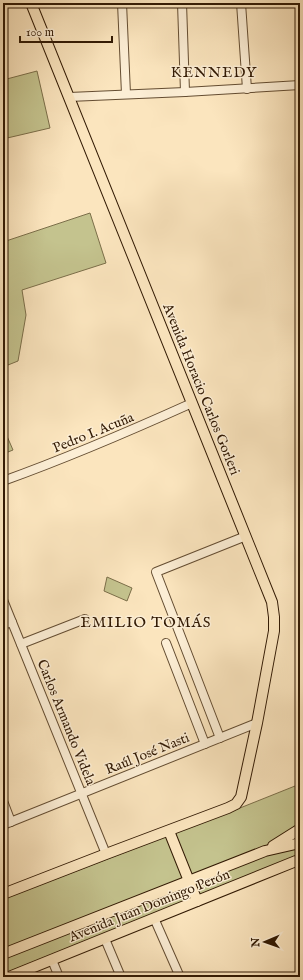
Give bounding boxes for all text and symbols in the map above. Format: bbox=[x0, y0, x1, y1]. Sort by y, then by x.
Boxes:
scale bar bbox=[20, 18, 112, 44]
text: 100 m bbox=[26, 25, 54, 40]
district label: KENNEDY bbox=[171, 63, 257, 82]
street label: Avenida Horacio Carlos Gorleri bbox=[158, 300, 244, 478]
street label: Pedro I. Acuña bbox=[50, 408, 137, 457]
district label: EMILIO TOMÁS bbox=[81, 613, 211, 632]
street label: Carlos Armando Videla bbox=[33, 657, 100, 789]
street label: Raúl José Nasti bbox=[103, 729, 192, 779]
street label: Avenida Juan Domingo Perón bbox=[65, 865, 233, 947]
north arrow bbox=[245, 922, 285, 962]
text: N bbox=[249, 937, 263, 948]

